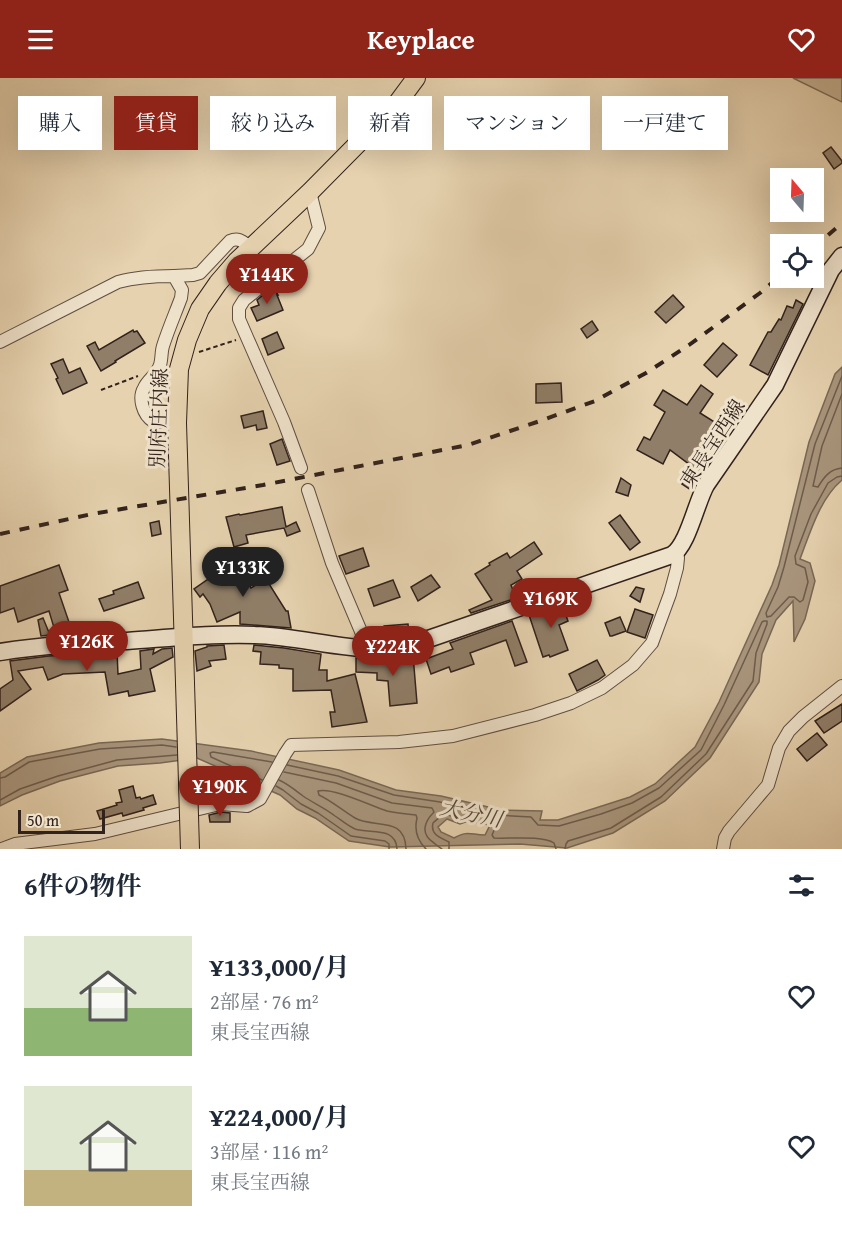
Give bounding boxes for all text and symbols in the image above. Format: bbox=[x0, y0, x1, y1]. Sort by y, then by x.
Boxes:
text: Keyplace bbox=[367, 19, 475, 59]
icon: menu bbox=[24, 23, 57, 56]
icon: heart bbox=[785, 23, 818, 56]
chip: 購入 bbox=[18, 96, 102, 150]
chip: 賃貸 bbox=[114, 96, 198, 150]
chip: 絞り込み bbox=[210, 96, 336, 150]
chip: 新着 bbox=[348, 96, 432, 150]
chip: マンション bbox=[444, 96, 590, 150]
chip: 一戸建て bbox=[602, 96, 728, 150]
north arrow bbox=[770, 168, 824, 222]
map controls bbox=[770, 168, 824, 288]
button: locate bbox=[770, 234, 824, 288]
pin: ¥144K bbox=[225, 254, 309, 305]
text: ¥144K bbox=[240, 259, 294, 288]
street label: 別府庄内線 bbox=[142, 368, 174, 468]
street label: 東長宝西線 bbox=[673, 393, 751, 493]
pin: ¥133K bbox=[201, 547, 285, 598]
text: ¥133K bbox=[216, 552, 270, 581]
pin: ¥169K bbox=[509, 578, 593, 629]
text: ¥169K bbox=[524, 583, 578, 612]
pin: ¥126K bbox=[45, 621, 129, 672]
text: ¥126K bbox=[60, 626, 114, 655]
pin: ¥224K bbox=[351, 626, 435, 677]
text: ¥224K bbox=[366, 631, 420, 660]
pin: ¥190K bbox=[178, 766, 262, 817]
text: ¥190K bbox=[193, 771, 247, 800]
water label: 大分川 bbox=[437, 791, 507, 835]
scale bar bbox=[18, 807, 105, 834]
text: 50 m bbox=[27, 808, 59, 832]
text: 6件の物件 bbox=[24, 866, 141, 905]
icon: filters bbox=[785, 869, 818, 902]
text: ¥133,000/月 bbox=[210, 947, 350, 986]
icon: home bbox=[72, 960, 144, 1032]
icon: heart bbox=[785, 980, 818, 1013]
text: 2部屋 · 76 m² bbox=[210, 987, 319, 1016]
text: 東長宝西線 bbox=[210, 1017, 310, 1046]
text: ¥224,000/月 bbox=[210, 1097, 350, 1136]
icon: home bbox=[72, 1110, 144, 1182]
icon: heart bbox=[785, 1130, 818, 1163]
text: 3部屋 · 116 m² bbox=[210, 1137, 328, 1166]
text: 東長宝西線 bbox=[210, 1167, 310, 1196]

